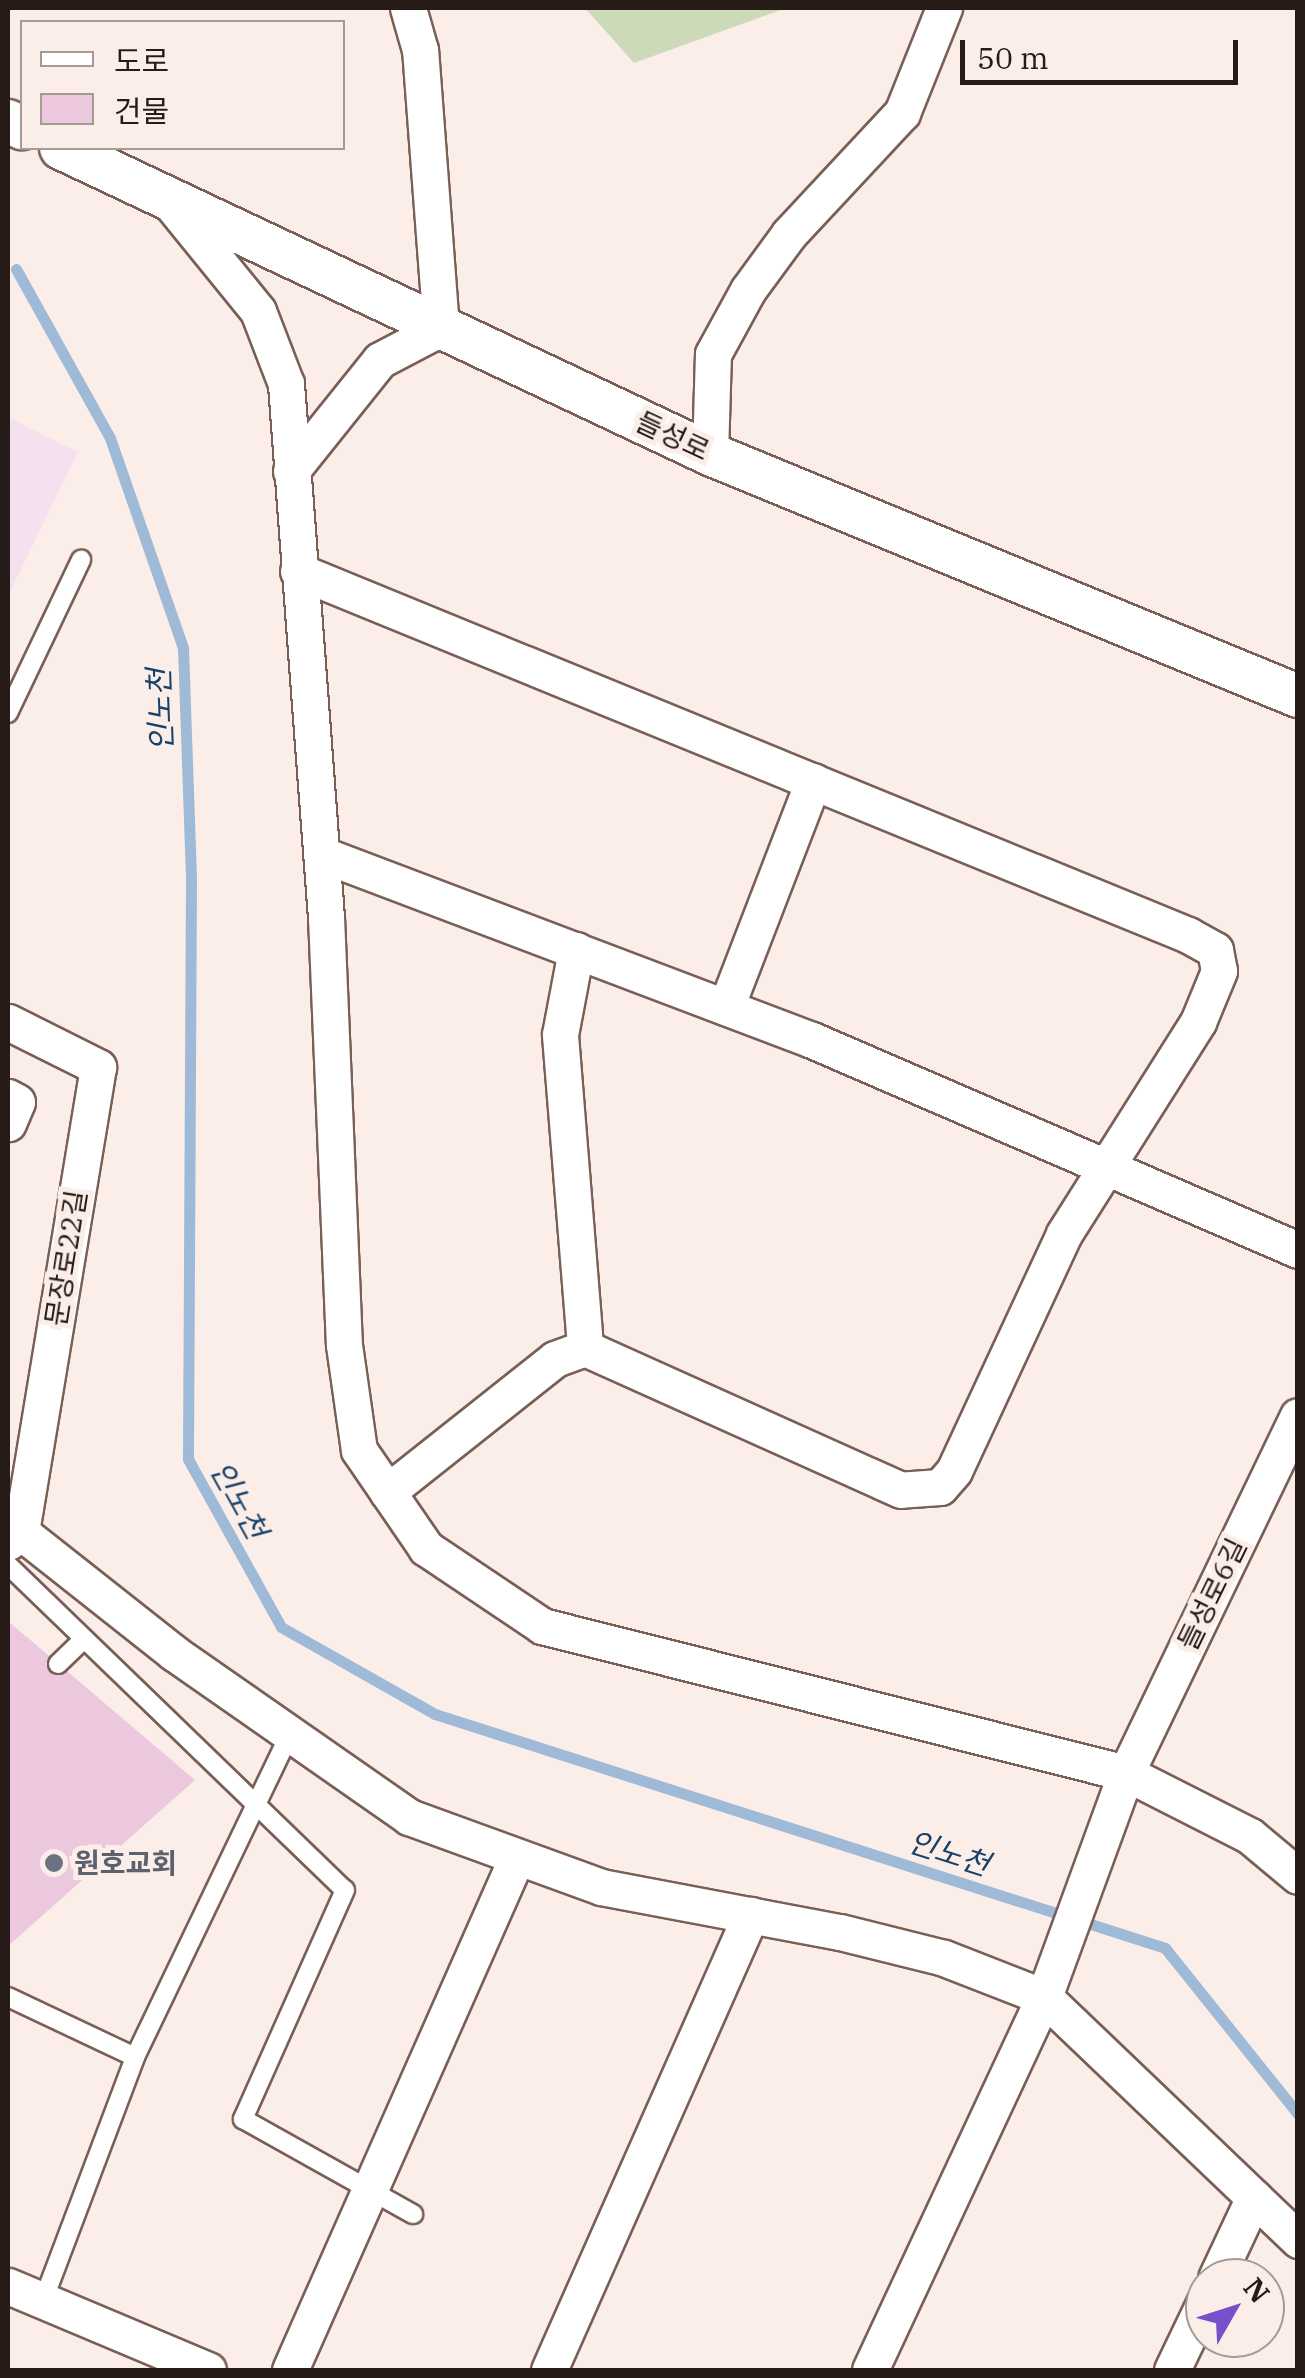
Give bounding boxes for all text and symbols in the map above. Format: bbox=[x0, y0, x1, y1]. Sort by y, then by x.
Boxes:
legend bbox=[20, 20, 345, 150]
scale bar bbox=[965, 20, 1242, 82]
text: 50 m bbox=[977, 38, 1049, 77]
text: 도로 bbox=[114, 41, 169, 80]
text: 건물 bbox=[114, 91, 169, 130]
street label: 들성로 bbox=[631, 404, 715, 468]
water label: 인노천 bbox=[141, 668, 179, 752]
street label: 문장로22길 bbox=[39, 1188, 93, 1328]
water label: 인노천 bbox=[203, 1455, 275, 1545]
street label: 들성로6길 bbox=[1171, 1533, 1253, 1655]
water label: 인노천 bbox=[904, 1823, 994, 1883]
place label: 원호교회 bbox=[74, 1846, 177, 1880]
marker: 원호교회 bbox=[43, 1852, 65, 1874]
north arrow bbox=[1185, 2258, 1285, 2358]
text: N bbox=[1236, 2270, 1278, 2310]

